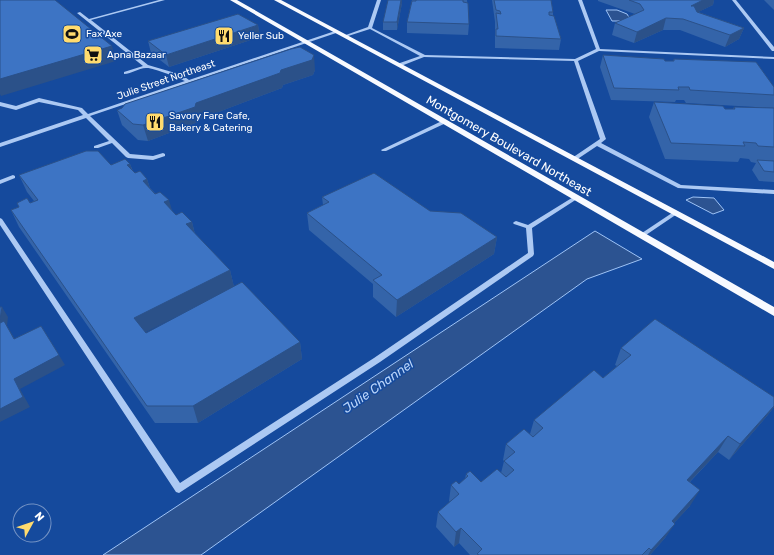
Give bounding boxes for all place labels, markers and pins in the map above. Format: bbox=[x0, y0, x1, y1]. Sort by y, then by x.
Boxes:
sports icon: Fax Axe bbox=[61, 23, 83, 45]
restaurant icon: Yeller Sub bbox=[213, 25, 235, 47]
place label: Fax Axe bbox=[86, 28, 123, 40]
place label: Yeller Sub bbox=[238, 30, 284, 42]
supermarket icon: Apna Bazaar bbox=[82, 44, 104, 66]
place label: Apna Bazaar bbox=[107, 49, 166, 61]
place label: Savory Fare Cafe, Bakery & Catering bbox=[169, 110, 253, 134]
restaurant icon: Savory Fare Cafe, Bakery & Catering bbox=[144, 111, 166, 133]

